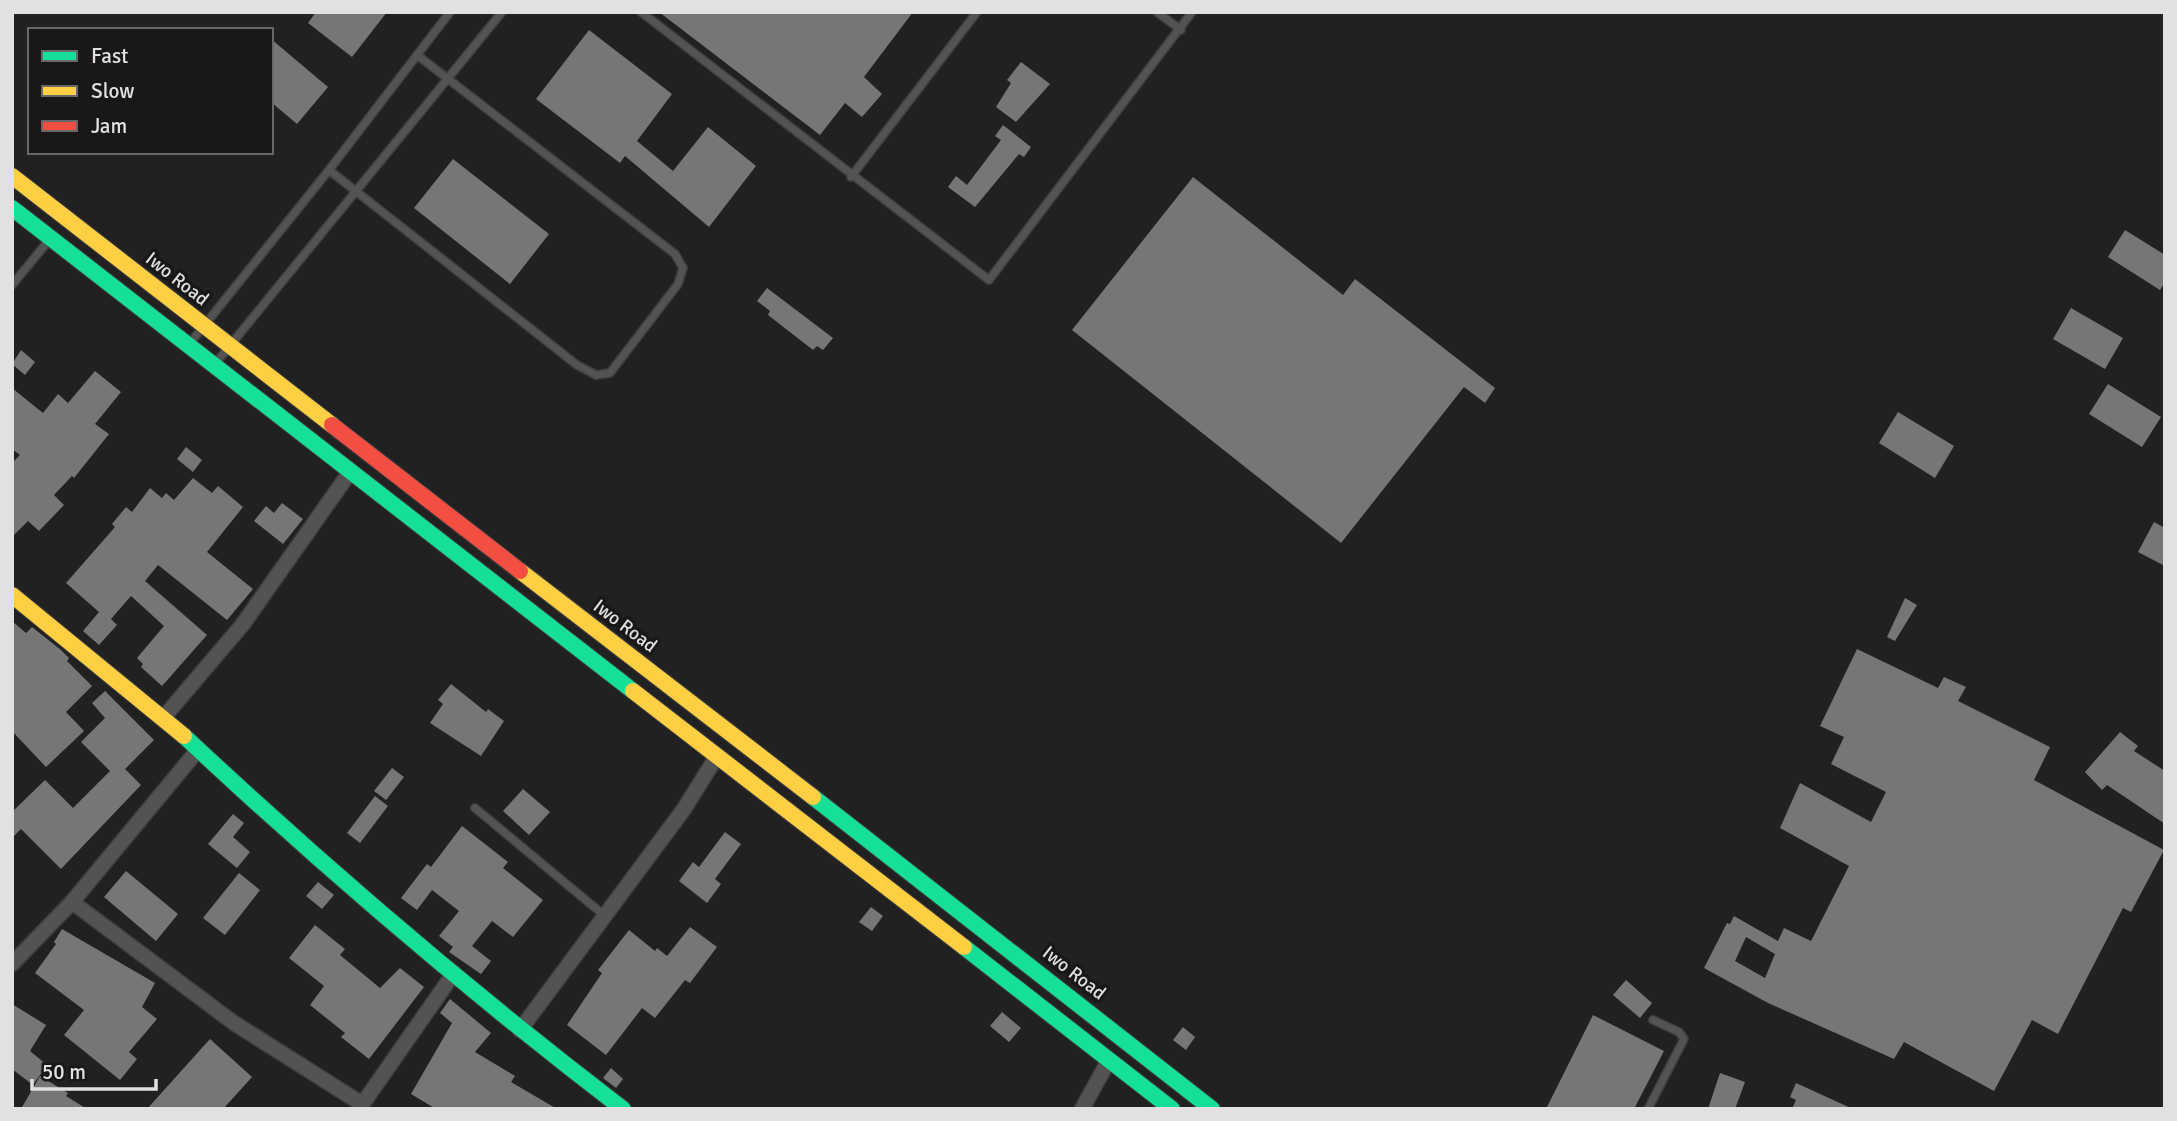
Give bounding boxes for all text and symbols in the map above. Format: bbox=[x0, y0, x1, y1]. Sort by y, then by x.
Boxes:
legend bbox=[28, 28, 273, 154]
text: Fast bbox=[91, 43, 128, 69]
text: Slow bbox=[91, 78, 135, 104]
text: Jam bbox=[91, 113, 127, 139]
street label: Iwo Road bbox=[141, 247, 213, 311]
street label: Iwo Road bbox=[588, 594, 662, 658]
street label: Iwo Road bbox=[1038, 941, 1110, 1005]
scale bar bbox=[32, 1048, 156, 1092]
text: 50 m bbox=[42, 1059, 86, 1085]

